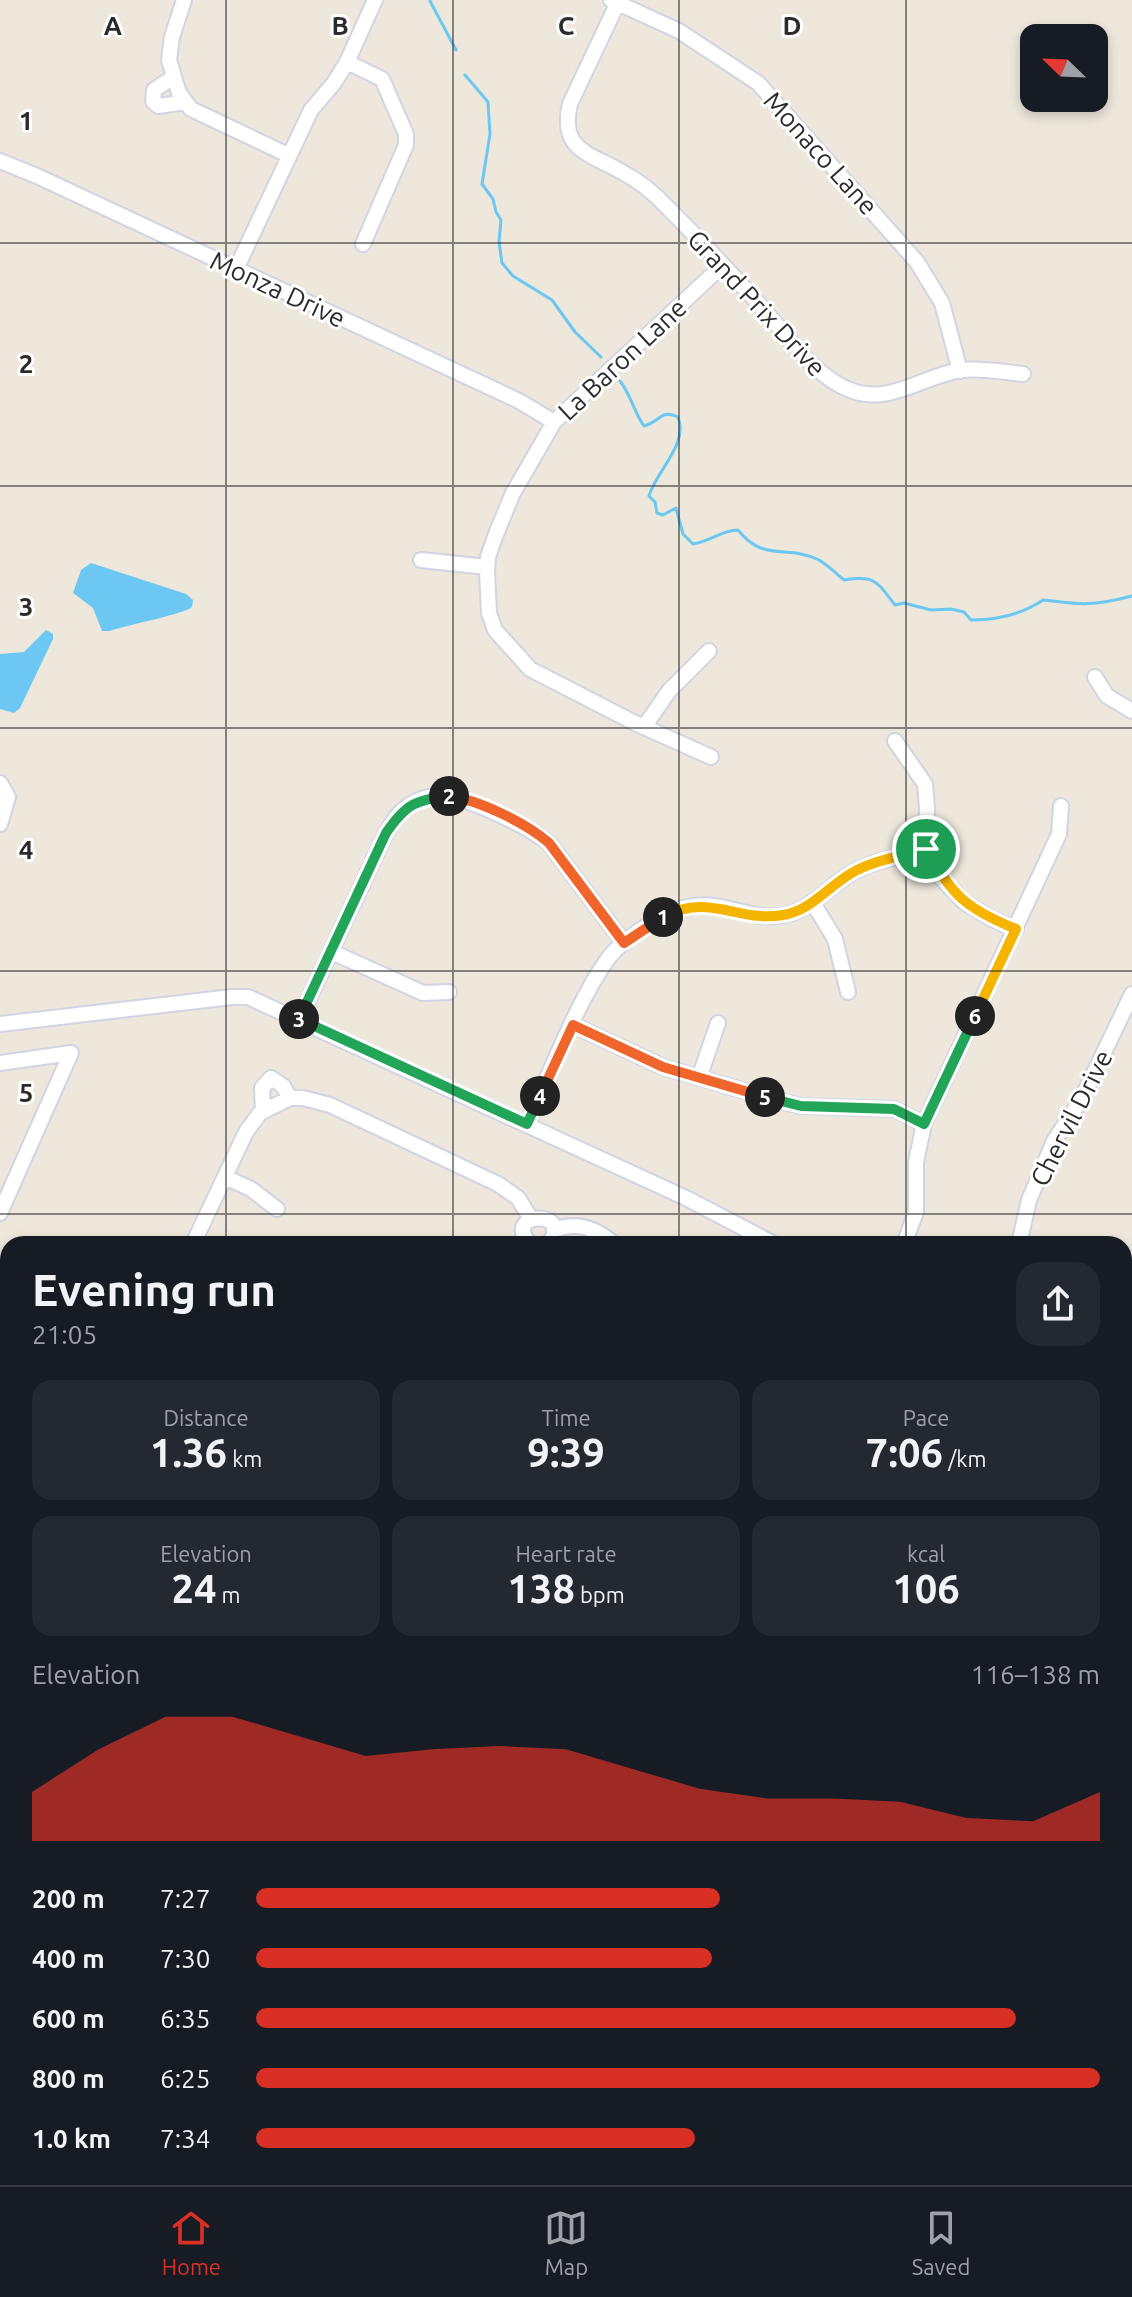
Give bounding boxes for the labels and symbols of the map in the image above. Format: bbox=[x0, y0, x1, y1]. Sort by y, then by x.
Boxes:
text: A bbox=[104, 11, 123, 40]
text: B bbox=[331, 11, 349, 40]
text: C bbox=[558, 11, 575, 40]
text: D bbox=[783, 11, 801, 40]
north arrow bbox=[1020, 24, 1108, 112]
street label: Monaco Lane bbox=[758, 86, 884, 220]
text: 1 bbox=[19, 106, 33, 135]
street label: Grand Prix Drive bbox=[682, 224, 832, 382]
street label: Monza Drive bbox=[206, 245, 350, 333]
street label: La Baron Lane bbox=[552, 292, 692, 426]
text: 2 bbox=[19, 349, 33, 378]
text: 3 bbox=[19, 592, 33, 621]
pin: 2 bbox=[429, 776, 469, 816]
pin bbox=[892, 815, 960, 883]
text: 4 bbox=[19, 835, 33, 864]
pin: 1 bbox=[643, 897, 683, 937]
pin: 6 bbox=[955, 996, 995, 1036]
pin: 3 bbox=[279, 999, 319, 1039]
street label: Chervil Drive bbox=[1024, 1045, 1118, 1191]
pin: 4 bbox=[520, 1076, 560, 1116]
pin: 5 bbox=[745, 1077, 785, 1117]
text: 5 bbox=[19, 1078, 33, 1107]

